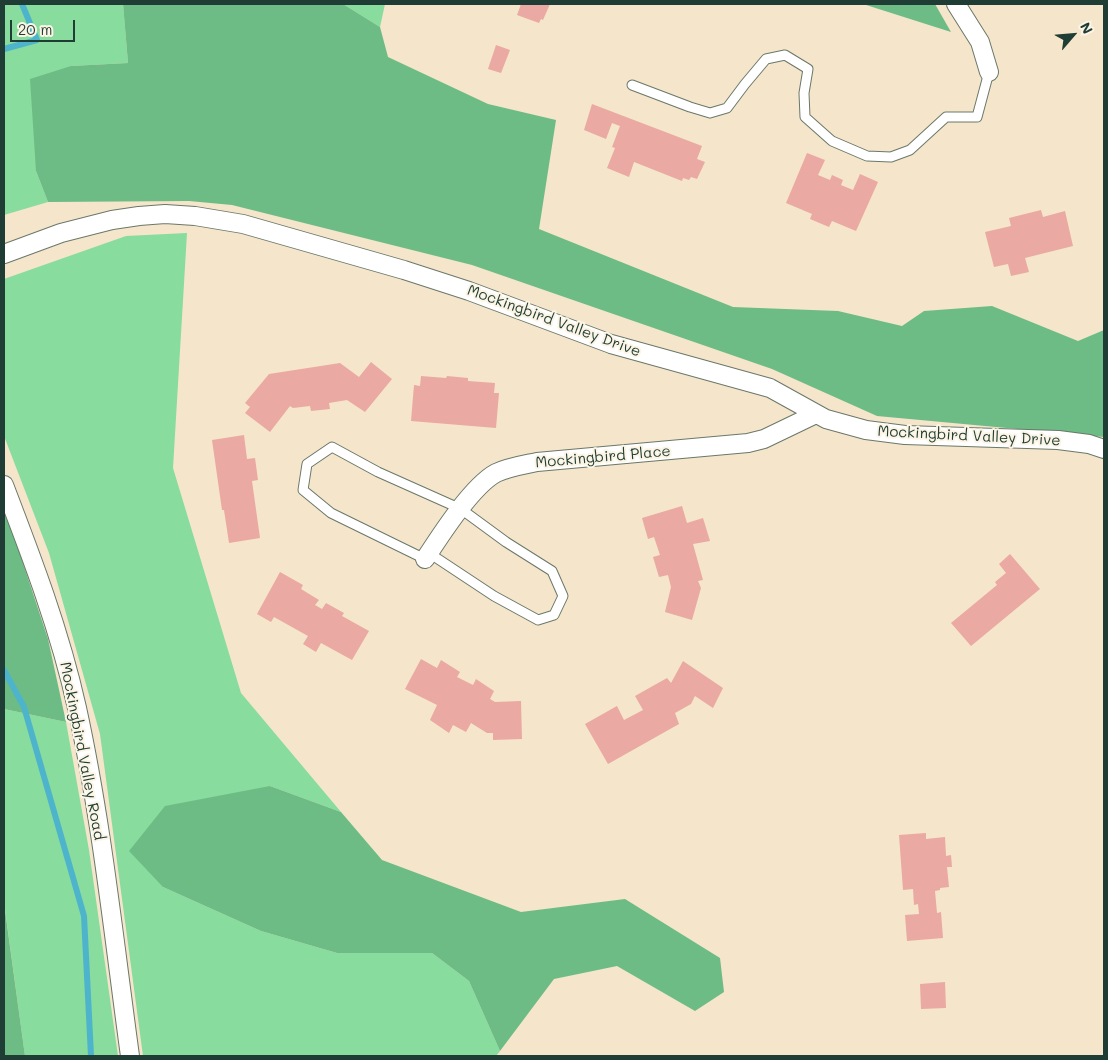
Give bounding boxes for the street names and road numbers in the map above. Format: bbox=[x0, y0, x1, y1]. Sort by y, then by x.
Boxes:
street label: Mockingbird Valley Drive bbox=[465, 281, 643, 361]
street label: Mockingbird Valley Drive bbox=[877, 422, 1061, 450]
street label: Mockingbird Place bbox=[535, 442, 671, 472]
street label: Mockingbird Valley Road bbox=[56, 660, 108, 842]

